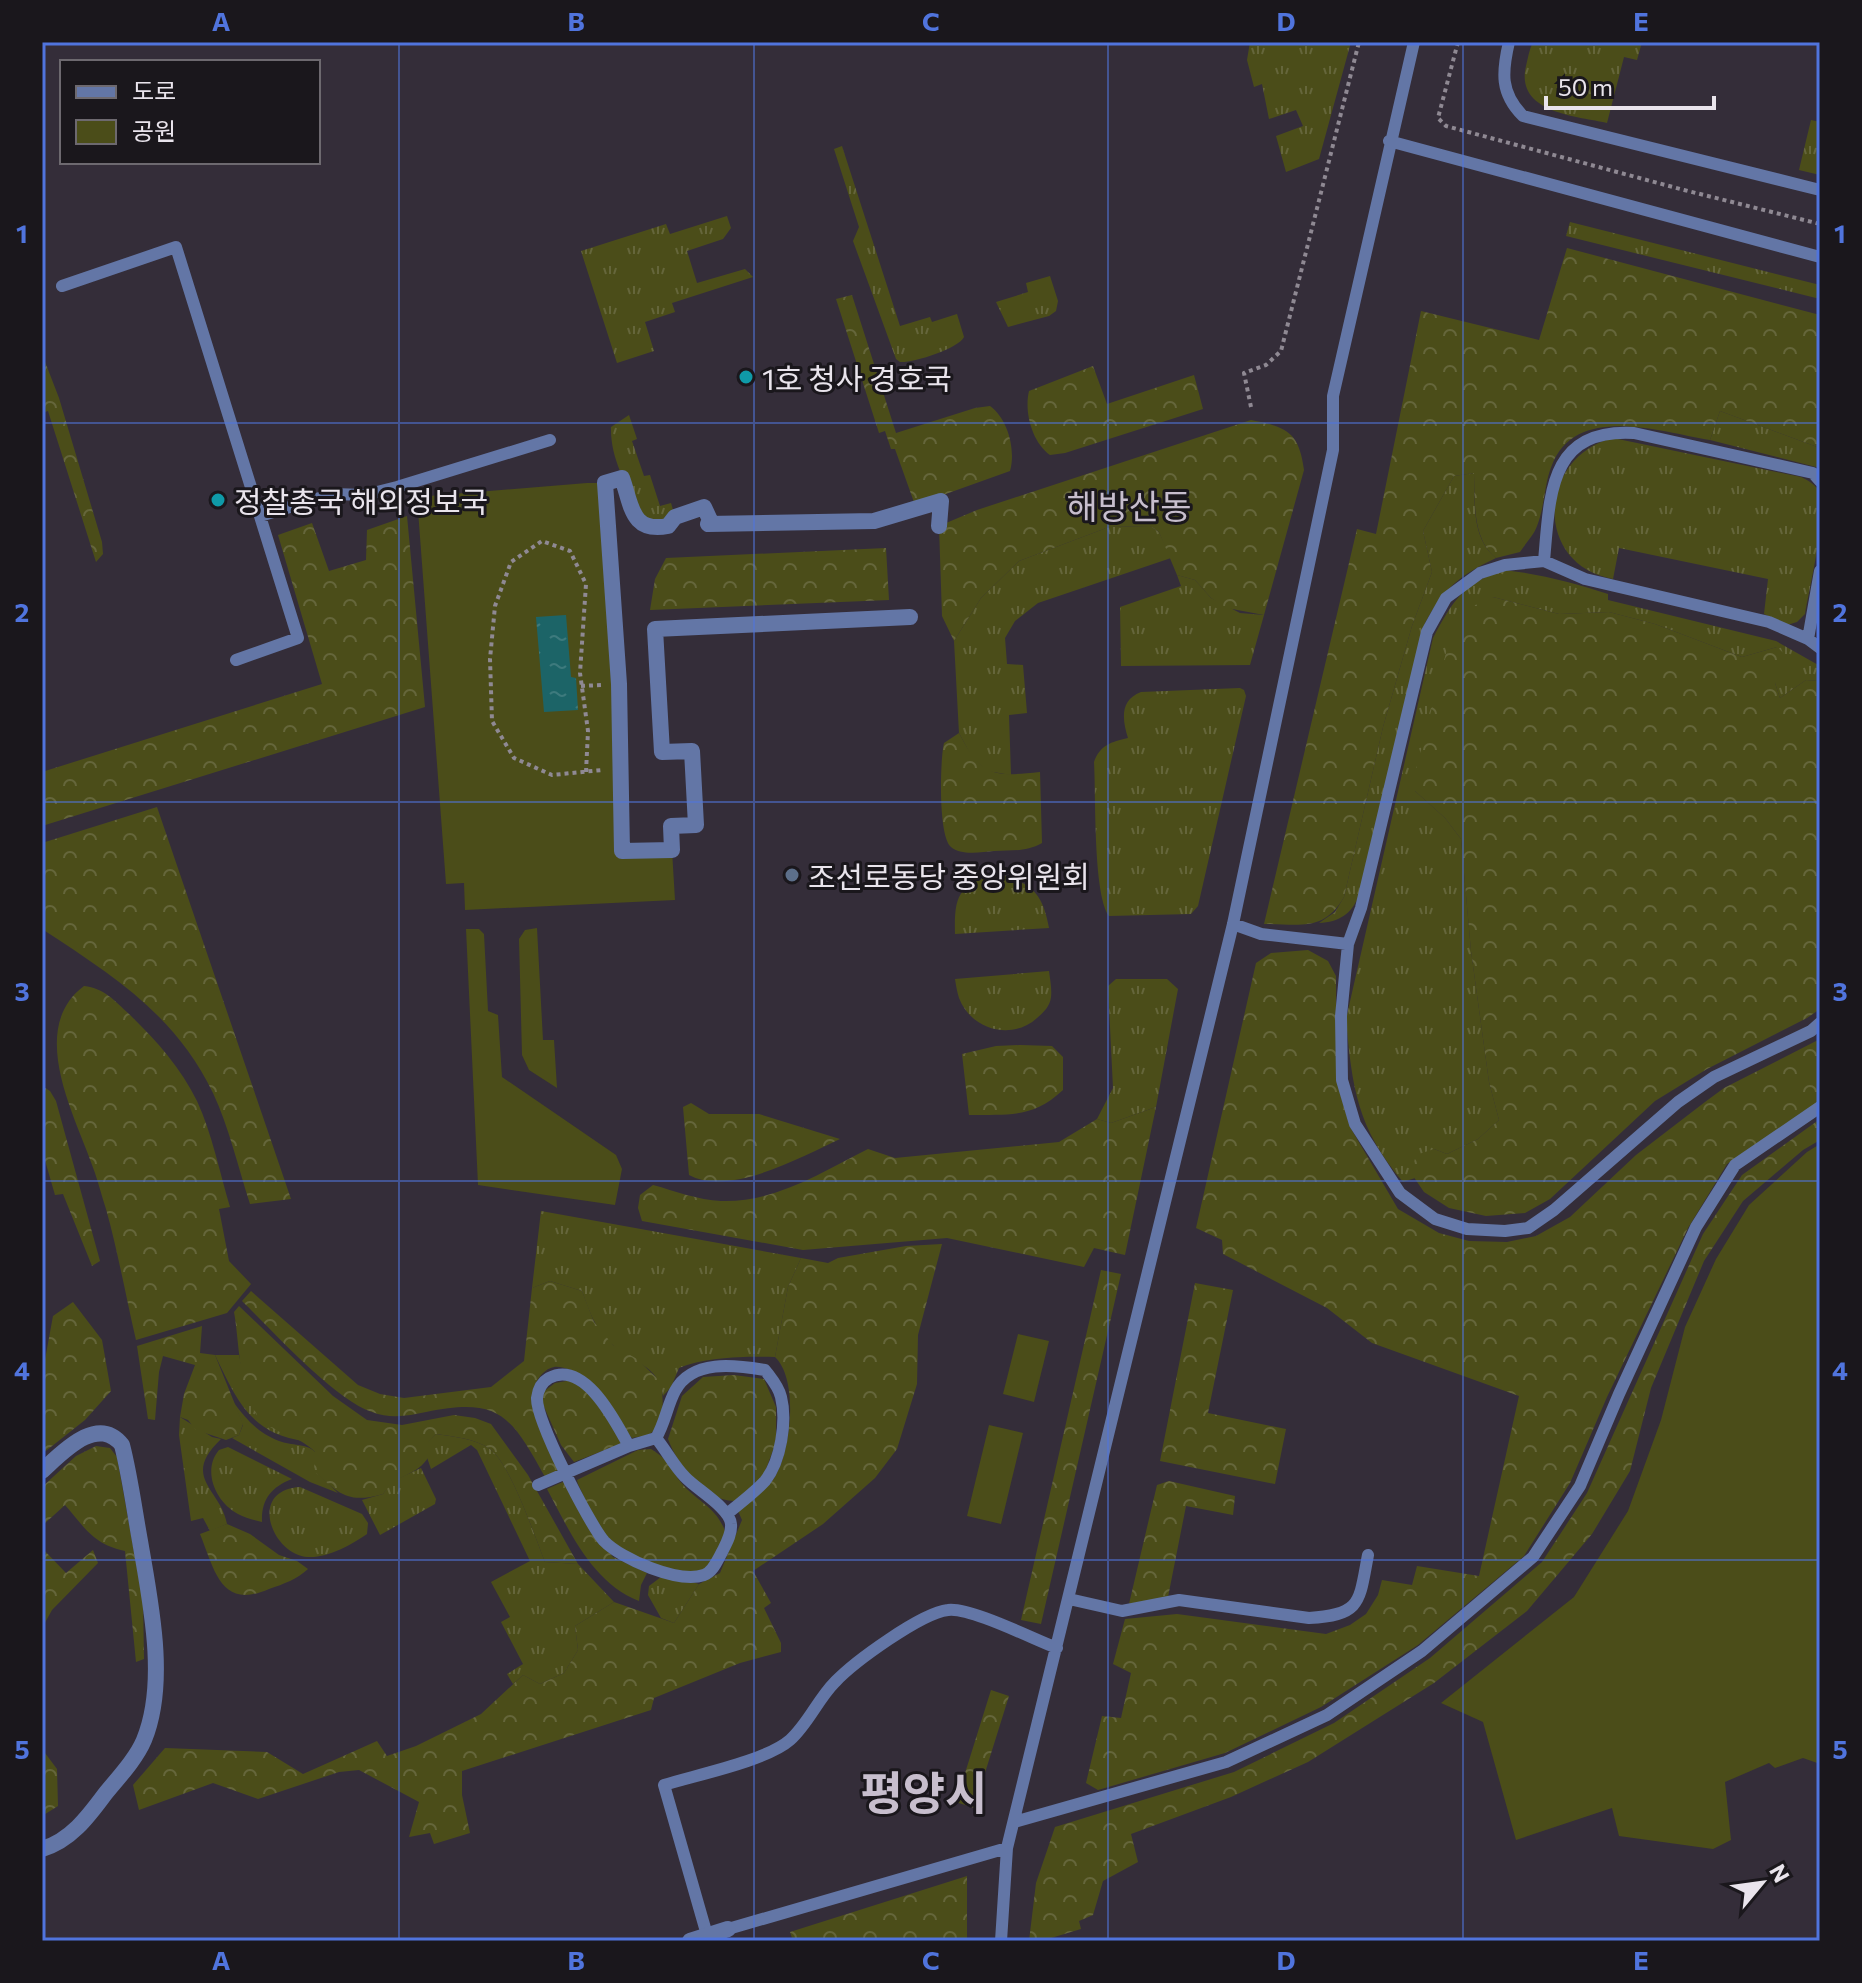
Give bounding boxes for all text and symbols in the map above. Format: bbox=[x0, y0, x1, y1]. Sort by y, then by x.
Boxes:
text: A bbox=[212, 5, 231, 36]
text: B bbox=[567, 5, 585, 36]
text: C bbox=[922, 5, 940, 36]
text: D bbox=[1276, 5, 1296, 36]
text: E bbox=[1633, 5, 1649, 36]
legend bbox=[60, 60, 320, 164]
scale bar bbox=[1546, 60, 1714, 110]
text: 50 m bbox=[1558, 72, 1613, 101]
text: 도로 bbox=[132, 76, 176, 105]
text: 공원 bbox=[132, 116, 176, 145]
text: 1 bbox=[16, 217, 28, 248]
text: 1 bbox=[1834, 217, 1846, 248]
place label: 1호 청사 경호국 bbox=[762, 359, 952, 396]
marker: 1호 청사 경호국 bbox=[737, 368, 755, 386]
place label: 정찰총국 해외정보국 bbox=[234, 482, 488, 519]
district label: 해방산동 bbox=[1066, 484, 1192, 526]
marker: 정찰총국 해외정보국 bbox=[209, 491, 227, 509]
text: 2 bbox=[15, 596, 29, 627]
text: 2 bbox=[1833, 596, 1847, 627]
place label: 조선로동당 중앙위원회 bbox=[808, 857, 1090, 894]
marker: 조선로동당 중앙위원회 bbox=[783, 866, 801, 884]
text: 3 bbox=[14, 975, 30, 1006]
text: 3 bbox=[1832, 975, 1848, 1006]
text: 4 bbox=[14, 1354, 30, 1385]
text: 4 bbox=[1832, 1354, 1848, 1385]
text: 5 bbox=[14, 1733, 30, 1764]
text: 5 bbox=[1832, 1733, 1848, 1764]
district label: 평양시 bbox=[861, 1763, 987, 1819]
north arrow bbox=[1722, 1843, 1802, 1923]
text: N bbox=[1764, 1859, 1796, 1887]
text: A bbox=[212, 1944, 231, 1975]
text: B bbox=[567, 1944, 585, 1975]
text: C bbox=[922, 1944, 940, 1975]
text: D bbox=[1276, 1944, 1296, 1975]
text: E bbox=[1633, 1944, 1649, 1975]

